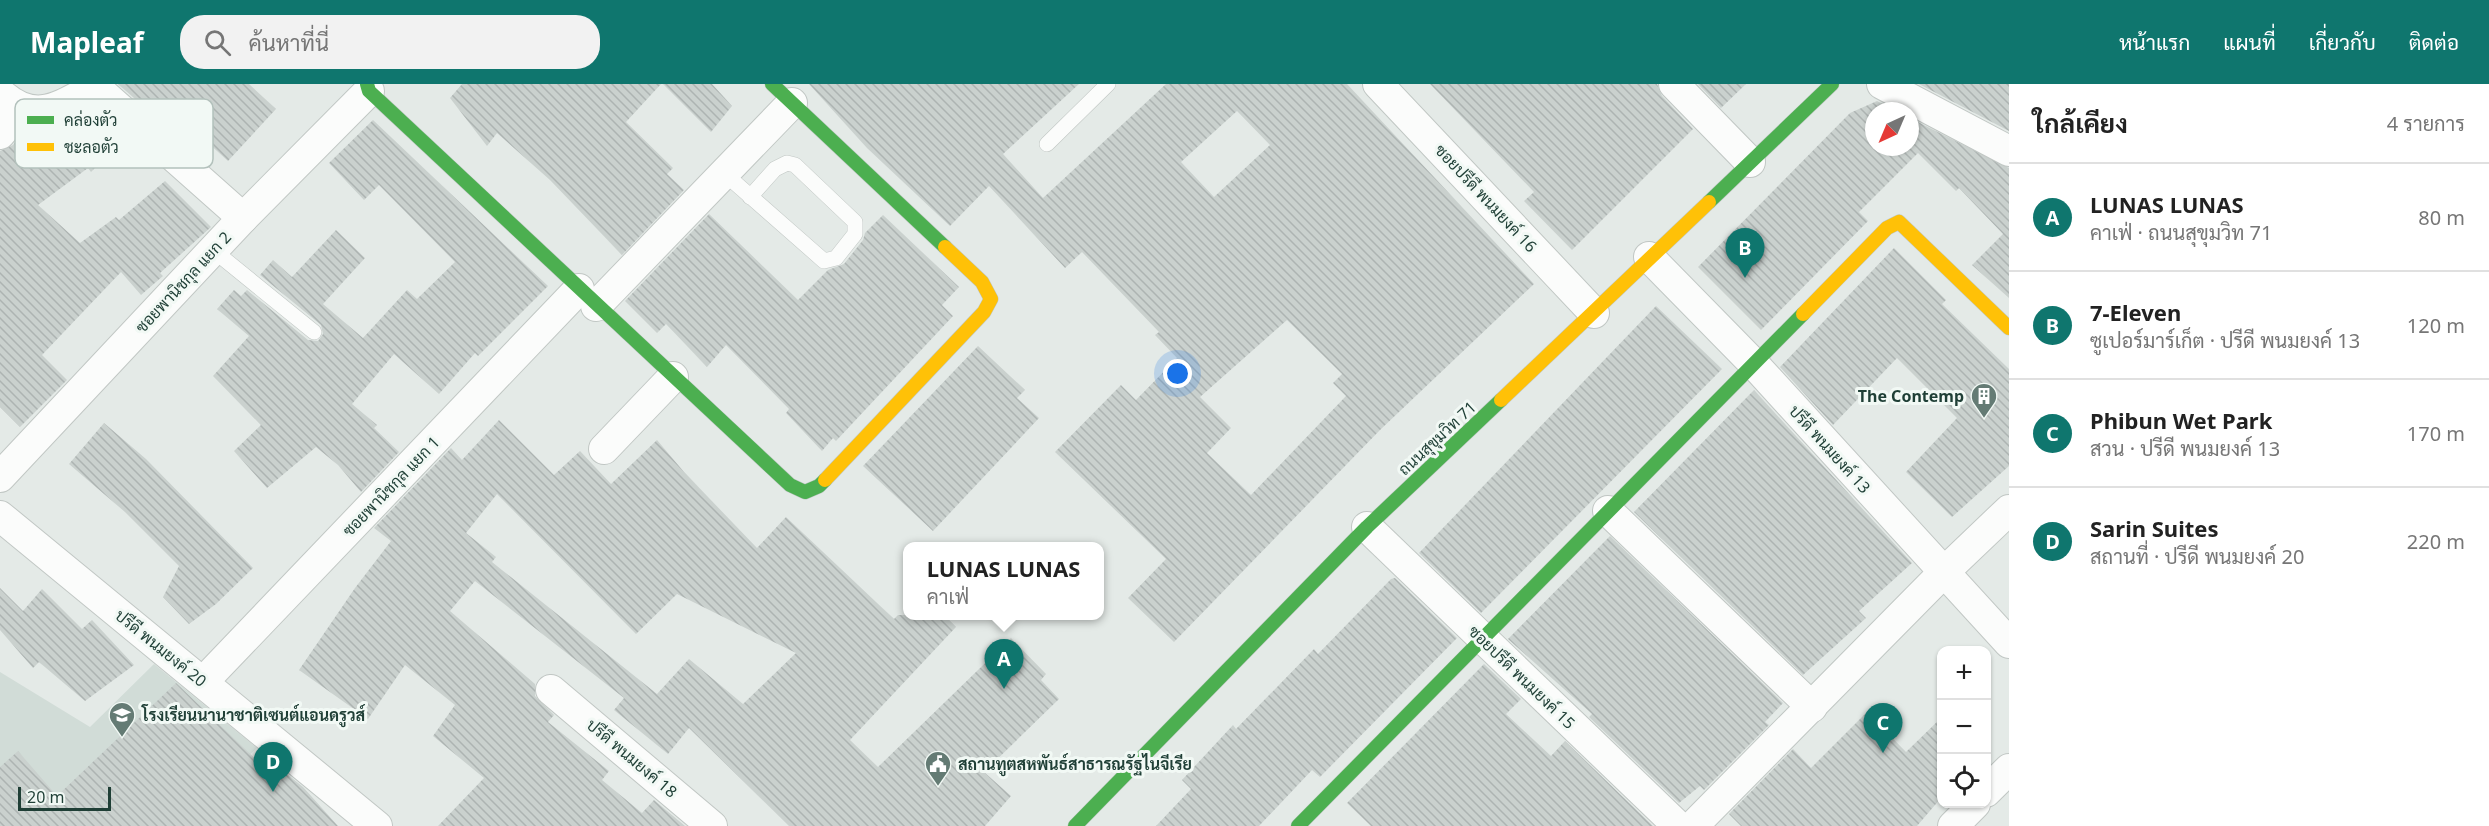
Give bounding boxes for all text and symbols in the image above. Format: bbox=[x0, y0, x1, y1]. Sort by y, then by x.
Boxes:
search box bbox=[180, 15, 600, 69]
text: Mapleaf bbox=[30, 23, 144, 61]
icon: search bbox=[201, 26, 234, 59]
text: ค้นหาที่นี่ bbox=[249, 27, 329, 57]
text: หน้าแรก bbox=[2119, 28, 2190, 56]
text: แผนที่ bbox=[2223, 28, 2276, 56]
text: เกี่ยวกับ bbox=[2309, 28, 2376, 56]
text: ติดต่อ bbox=[2409, 28, 2459, 56]
legend bbox=[15, 99, 213, 168]
north arrow bbox=[1865, 102, 1919, 156]
text: ใกล้เคียง bbox=[2033, 105, 2128, 141]
text: คล่องตัว bbox=[64, 109, 118, 131]
text: 4 รายการ bbox=[2387, 110, 2465, 137]
text: ชะลอตัว bbox=[64, 136, 119, 158]
street label: ซอยปรีดี พนมยงค์ 16 bbox=[1430, 139, 1543, 257]
text: LUNAS LUNAS bbox=[2090, 189, 2244, 219]
text: A bbox=[2046, 204, 2059, 231]
text: 80 m bbox=[2418, 204, 2465, 231]
text: คาเฟ่ · ถนนสุขุมวิท 71 bbox=[2090, 219, 2272, 246]
street label: ซอยพานิชกุล แยก 2 bbox=[130, 227, 237, 338]
pin: B bbox=[1726, 228, 1764, 278]
text: 7-Eleven bbox=[2090, 297, 2181, 327]
text: B bbox=[2046, 312, 2059, 339]
text: 120 m bbox=[2407, 312, 2465, 339]
text: ซูเปอร์มาร์เก็ต · ปรีดี พนมยงค์ 13 bbox=[2090, 327, 2360, 354]
your location bbox=[1163, 359, 1192, 388]
building icon: The Contemp bbox=[1969, 381, 1999, 419]
place label: The Contemp bbox=[1858, 385, 1964, 407]
street label: ถนนสุขุมวิท 71 bbox=[1393, 396, 1482, 481]
street label: ปรีดี พนมยงค์ 13 bbox=[1784, 399, 1876, 498]
text: Phibun Wet Park bbox=[2090, 405, 2272, 435]
text: C bbox=[2046, 420, 2059, 447]
text: 170 m bbox=[2407, 420, 2465, 447]
street label: ซอยพานิชกุล แยก 1 bbox=[338, 431, 445, 542]
text: สวน · ปรีดี พนมยงค์ 13 bbox=[2090, 435, 2280, 462]
text: Sarin Suites bbox=[2090, 513, 2218, 543]
text: D bbox=[2045, 528, 2060, 555]
text: 220 m bbox=[2407, 528, 2465, 555]
popup bbox=[903, 542, 1104, 620]
text: สถานที่ · ปรีดี พนมยงค์ 20 bbox=[2090, 543, 2304, 570]
text: LUNAS LUNAS bbox=[927, 553, 1080, 583]
text: คาเฟ่ bbox=[927, 583, 969, 610]
street label: ปรีดี พนมยงค์ 20 bbox=[111, 603, 212, 692]
street label: ซอยปรีดี พนมยงค์ 15 bbox=[1464, 620, 1581, 734]
pin: A bbox=[984, 640, 1024, 689]
map controls bbox=[1937, 646, 1991, 808]
button: + bbox=[1937, 646, 1991, 700]
school or university icon: โรงเรียนนานาชาติเซนต์แอนดรูวส์ bbox=[107, 700, 137, 738]
button: − bbox=[1937, 700, 1991, 754]
place label: โรงเรียนนานาชาติเซนต์แอนดรูวส์ bbox=[141, 704, 366, 728]
pin: C bbox=[1864, 704, 1902, 753]
street label: ปรีดี พนมยงค์ 18 bbox=[582, 713, 683, 802]
pin: D bbox=[254, 742, 292, 792]
public building icon: สถานทูตสหพันธ์สาธารณรัฐไนจีเรีย bbox=[923, 749, 953, 787]
place label: สถานทูตสหพันธ์สาธารณรัฐไนจีเรีย bbox=[958, 753, 1192, 777]
button: locate bbox=[1937, 754, 1991, 808]
scale bar bbox=[18, 784, 111, 812]
text: 20 m bbox=[27, 786, 64, 808]

